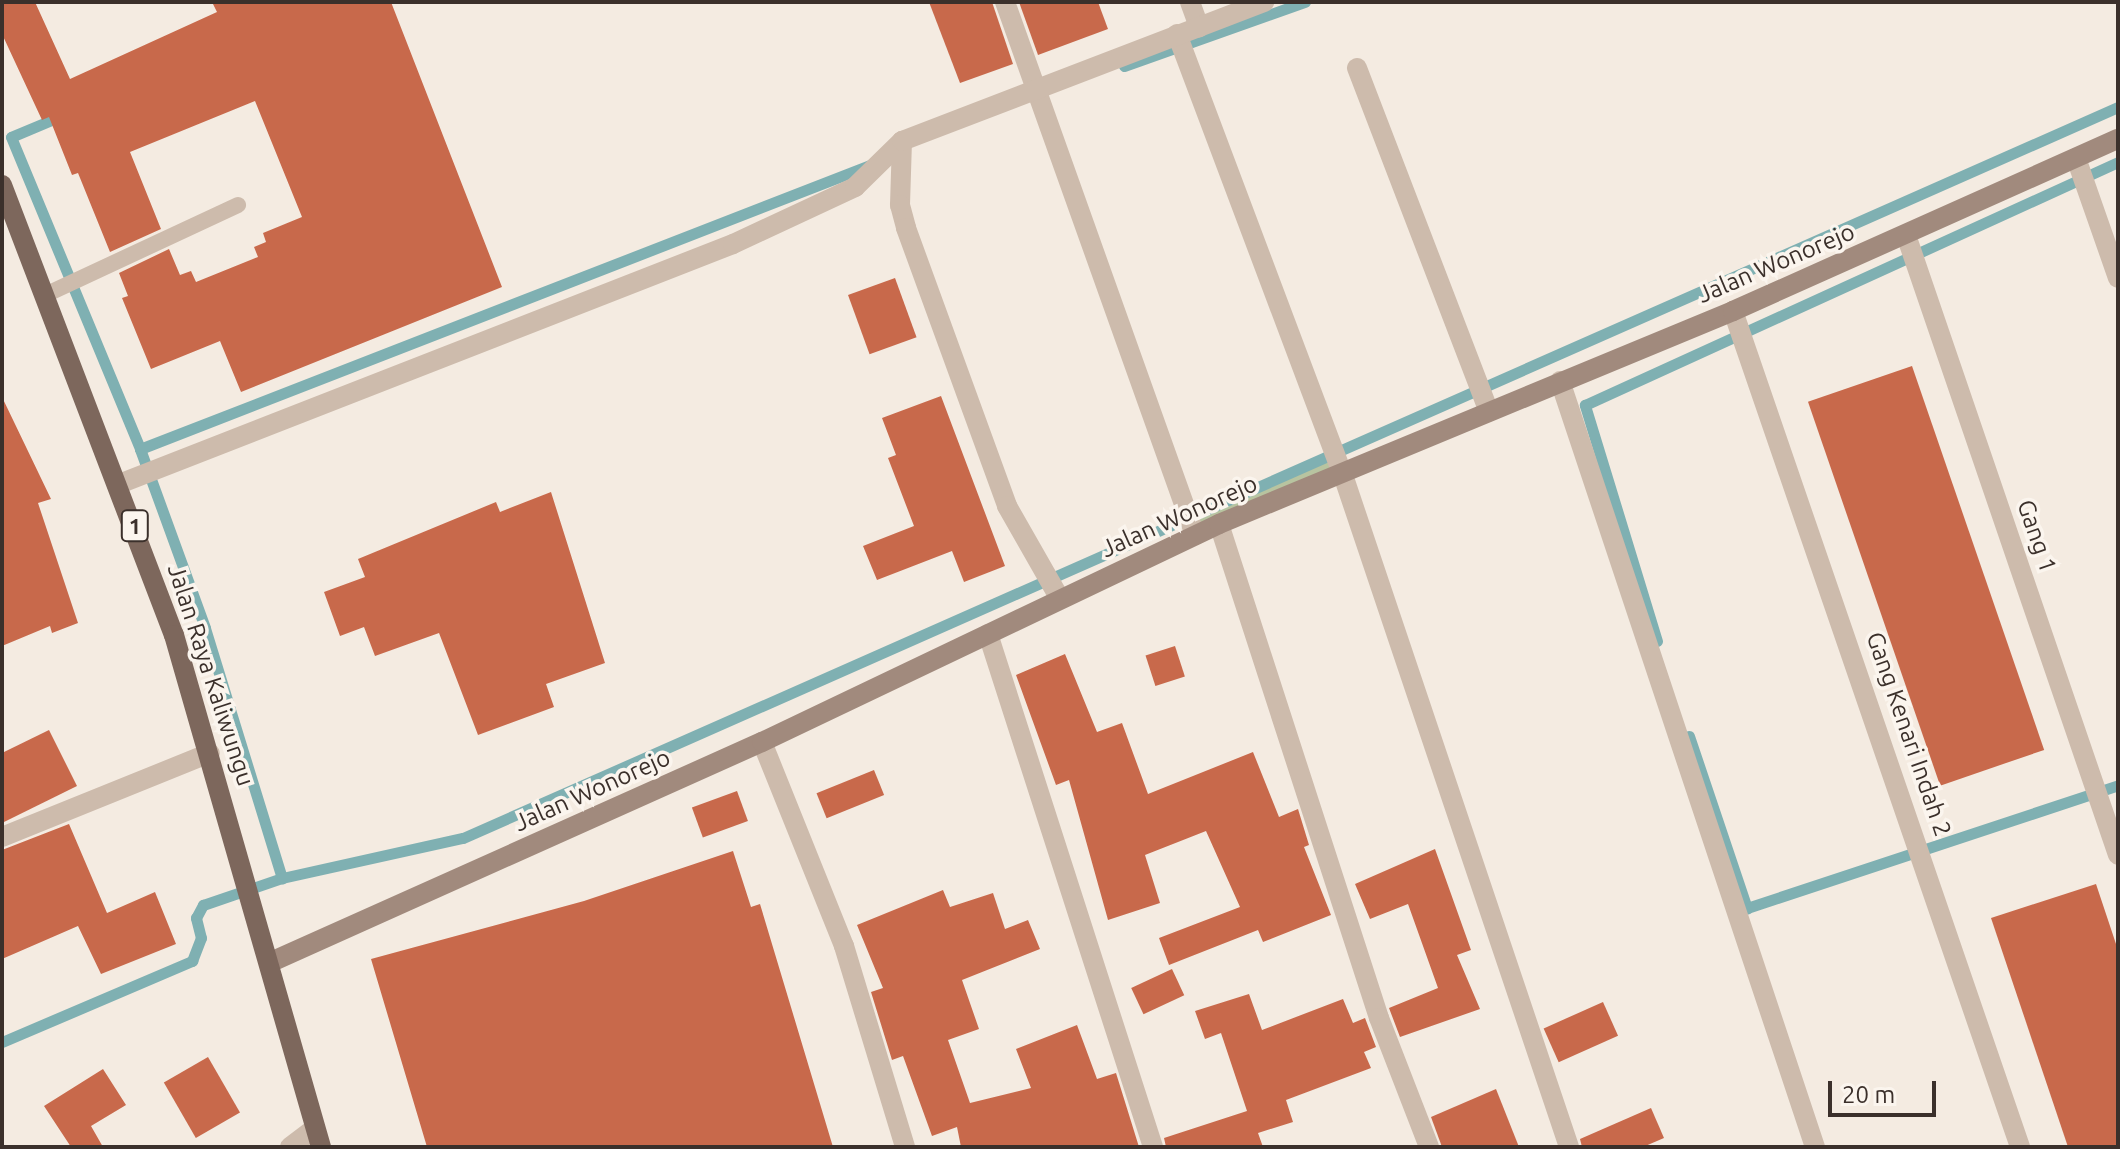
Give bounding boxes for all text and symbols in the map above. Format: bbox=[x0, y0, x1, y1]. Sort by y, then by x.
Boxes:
street label: Jalan Wonorejo bbox=[1693, 217, 1859, 309]
street label: Jalan Wonorejo bbox=[1096, 469, 1262, 563]
street label: Gang 1 bbox=[2011, 496, 2063, 576]
road number: 1 bbox=[119, 508, 151, 544]
street label: Jalan Raya Kaliwungu bbox=[162, 561, 260, 789]
street label: Gang Kenari Indah 2 bbox=[1861, 628, 1957, 840]
street label: Jalan Wonorejo bbox=[509, 743, 675, 837]
scale bar bbox=[1832, 1065, 1940, 1115]
text: 20 m bbox=[1842, 1081, 1895, 1108]

